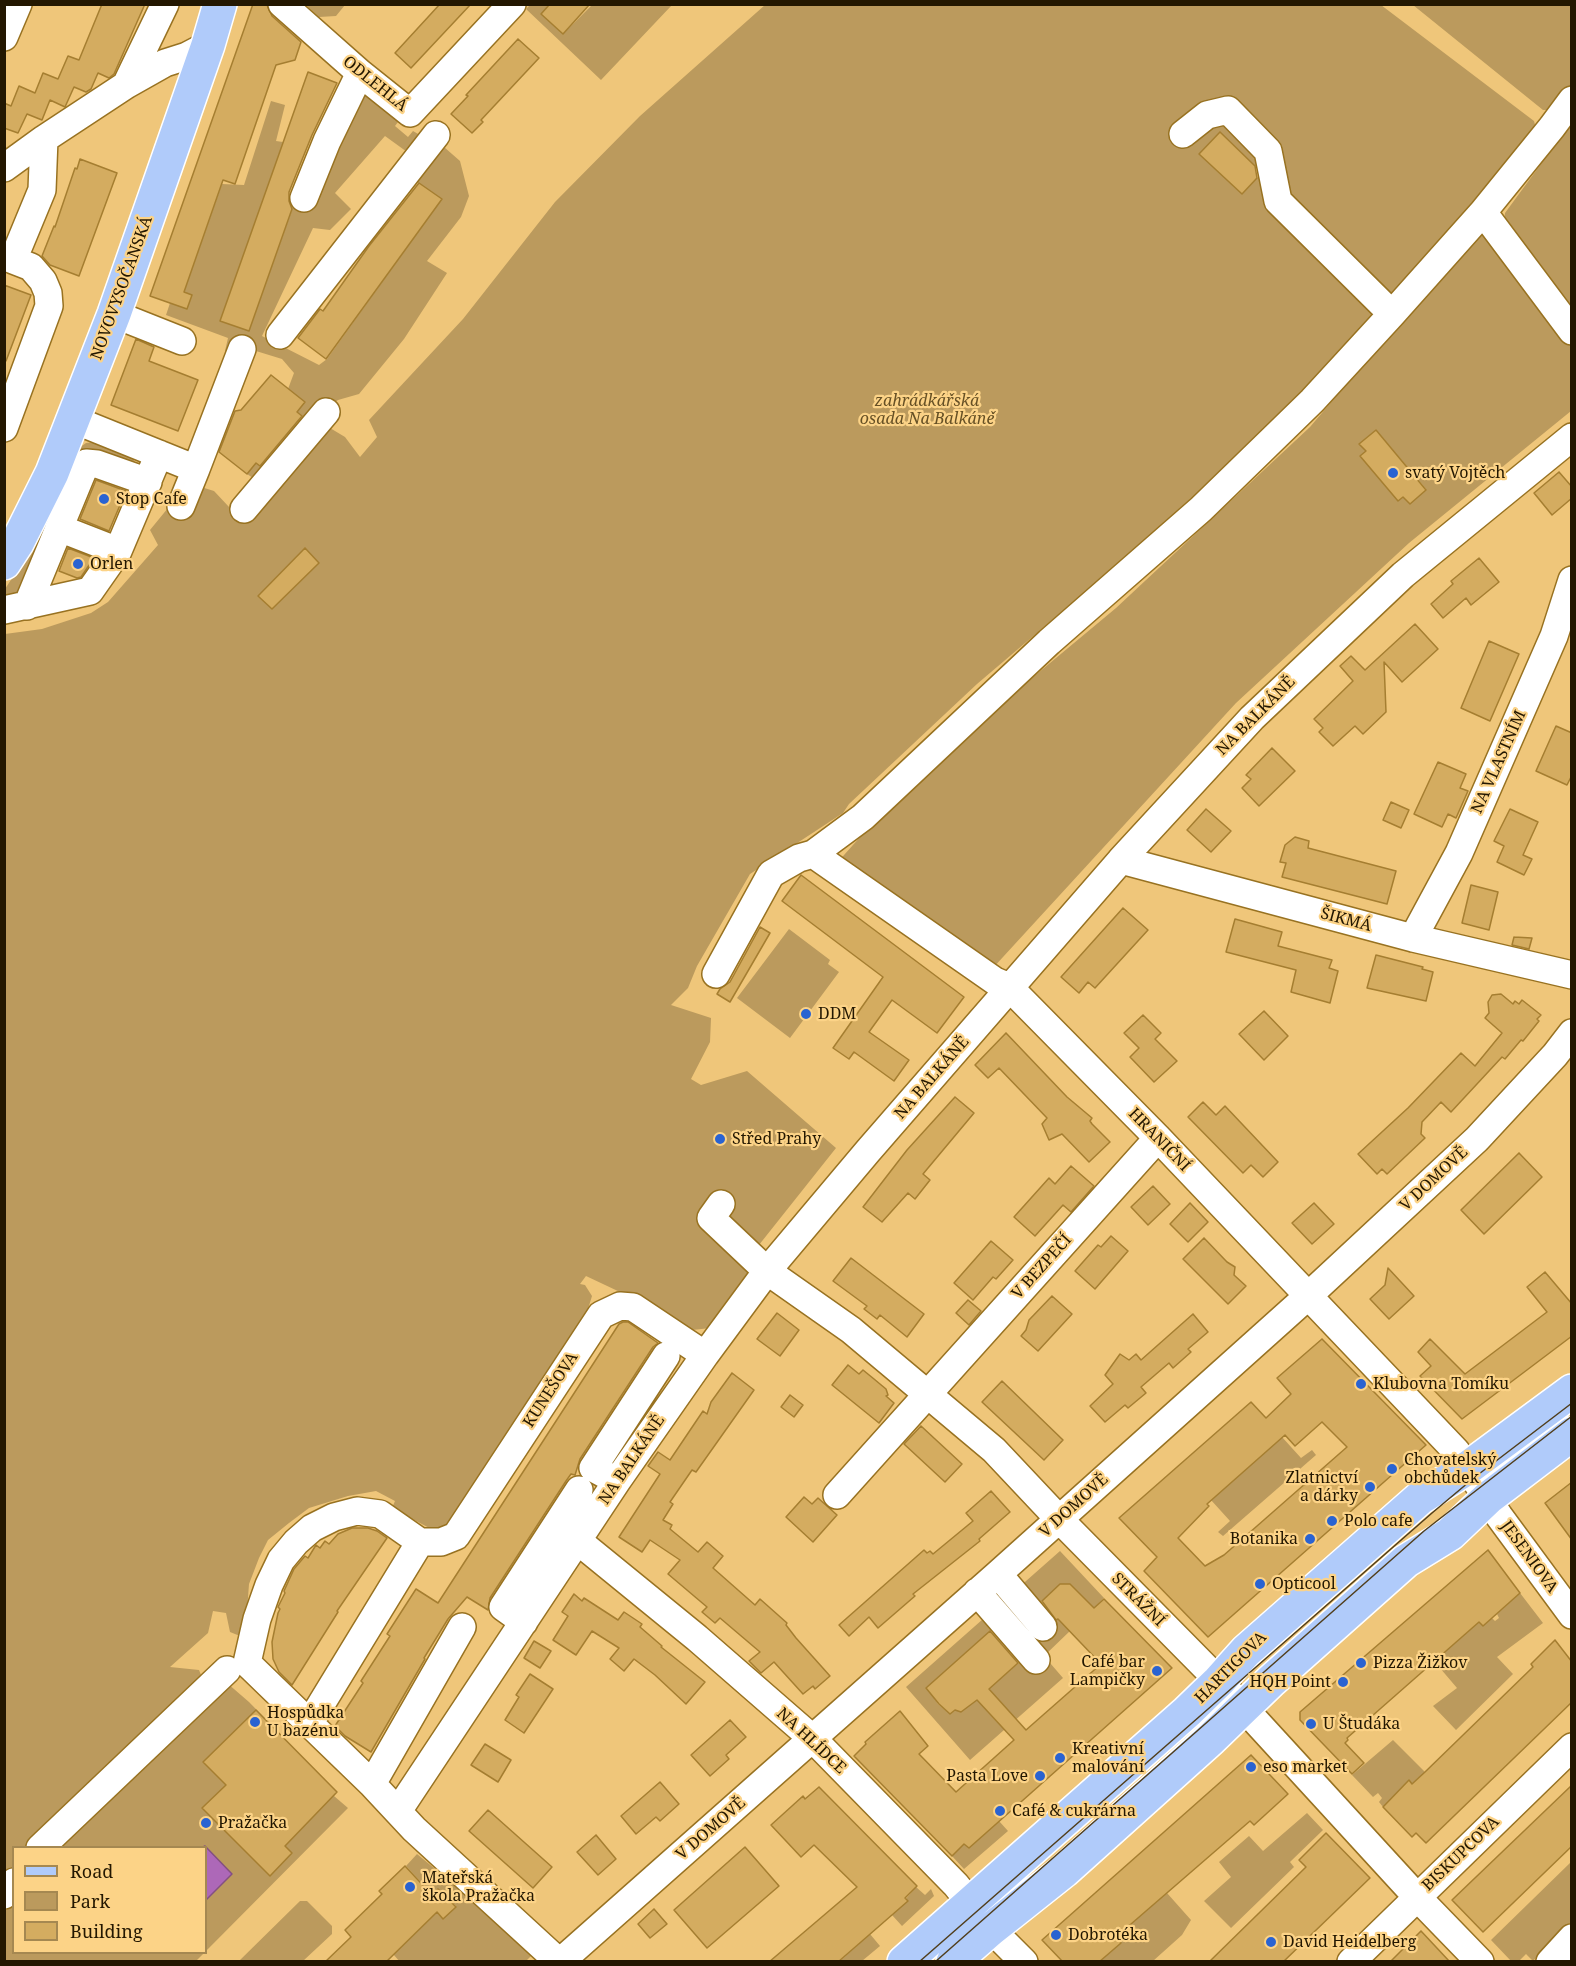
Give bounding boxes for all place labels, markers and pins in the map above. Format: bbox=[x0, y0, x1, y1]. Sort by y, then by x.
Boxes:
place label: svatý Vojtěch bbox=[1405, 463, 1505, 483]
marker: svatý Vojtěch bbox=[1386, 466, 1400, 480]
place label: Stop Cafe bbox=[116, 489, 187, 509]
marker: Stop Cafe bbox=[97, 492, 111, 506]
place label: Orlen bbox=[90, 554, 133, 574]
marker: Orlen bbox=[71, 557, 85, 571]
place label: DDM bbox=[818, 1004, 856, 1024]
marker: DDM bbox=[799, 1007, 813, 1021]
place label: Střed Prahy bbox=[732, 1129, 821, 1149]
marker: Střed Prahy bbox=[713, 1132, 727, 1146]
place label: Klubovna Tomíku bbox=[1373, 1374, 1509, 1394]
marker: Klubovna Tomíku bbox=[1354, 1377, 1368, 1391]
place label: Chovatelský obchůdek bbox=[1404, 1450, 1496, 1488]
marker: Chovatelský obchůdek bbox=[1385, 1462, 1399, 1476]
place label: Zlatnictví a dárky bbox=[1286, 1468, 1358, 1506]
marker: Zlatnictví a dárky bbox=[1363, 1480, 1377, 1494]
place label: Polo cafe bbox=[1344, 1511, 1413, 1531]
marker: Polo cafe bbox=[1325, 1514, 1339, 1528]
place label: Botanika bbox=[1230, 1529, 1298, 1549]
marker: Botanika bbox=[1303, 1532, 1317, 1546]
place label: Opticool bbox=[1272, 1574, 1336, 1594]
marker: Opticool bbox=[1253, 1577, 1267, 1591]
place label: Café bar Lampičky bbox=[1070, 1652, 1145, 1690]
place label: Pizza Žižkov bbox=[1373, 1653, 1468, 1673]
marker: Pizza Žižkov bbox=[1354, 1656, 1368, 1670]
marker: Café bar Lampičky bbox=[1150, 1664, 1164, 1678]
place label: HQH Point bbox=[1250, 1672, 1331, 1692]
marker: HQH Point bbox=[1336, 1675, 1350, 1689]
place label: Hospůdka U bazénu bbox=[267, 1703, 344, 1741]
place label: U Študáka bbox=[1323, 1714, 1400, 1734]
marker: Hospůdka U bazénu bbox=[248, 1715, 262, 1729]
marker: U Študáka bbox=[1304, 1717, 1318, 1731]
place label: Kreativní malování bbox=[1072, 1739, 1144, 1777]
marker: Kreativní malování bbox=[1053, 1751, 1067, 1765]
place label: eso market bbox=[1263, 1757, 1347, 1777]
marker: eso market bbox=[1244, 1760, 1258, 1774]
place label: Pasta Love bbox=[946, 1766, 1028, 1786]
marker: Pasta Love bbox=[1033, 1769, 1047, 1783]
place label: Café & cukrárna bbox=[1012, 1801, 1136, 1821]
marker: Café & cukrárna bbox=[993, 1804, 1007, 1818]
place label: Pražačka bbox=[218, 1813, 287, 1833]
marker: Pražačka bbox=[199, 1816, 213, 1830]
place label: Mateřská škola Pražačka bbox=[422, 1868, 535, 1906]
marker: Mateřská škola Pražačka bbox=[403, 1880, 417, 1894]
place label: Dobrotéka bbox=[1068, 1925, 1148, 1945]
marker: Dobrotéka bbox=[1049, 1928, 1063, 1942]
place label: David Heidelberg bbox=[1283, 1932, 1416, 1952]
marker: David Heidelberg bbox=[1264, 1935, 1278, 1949]

